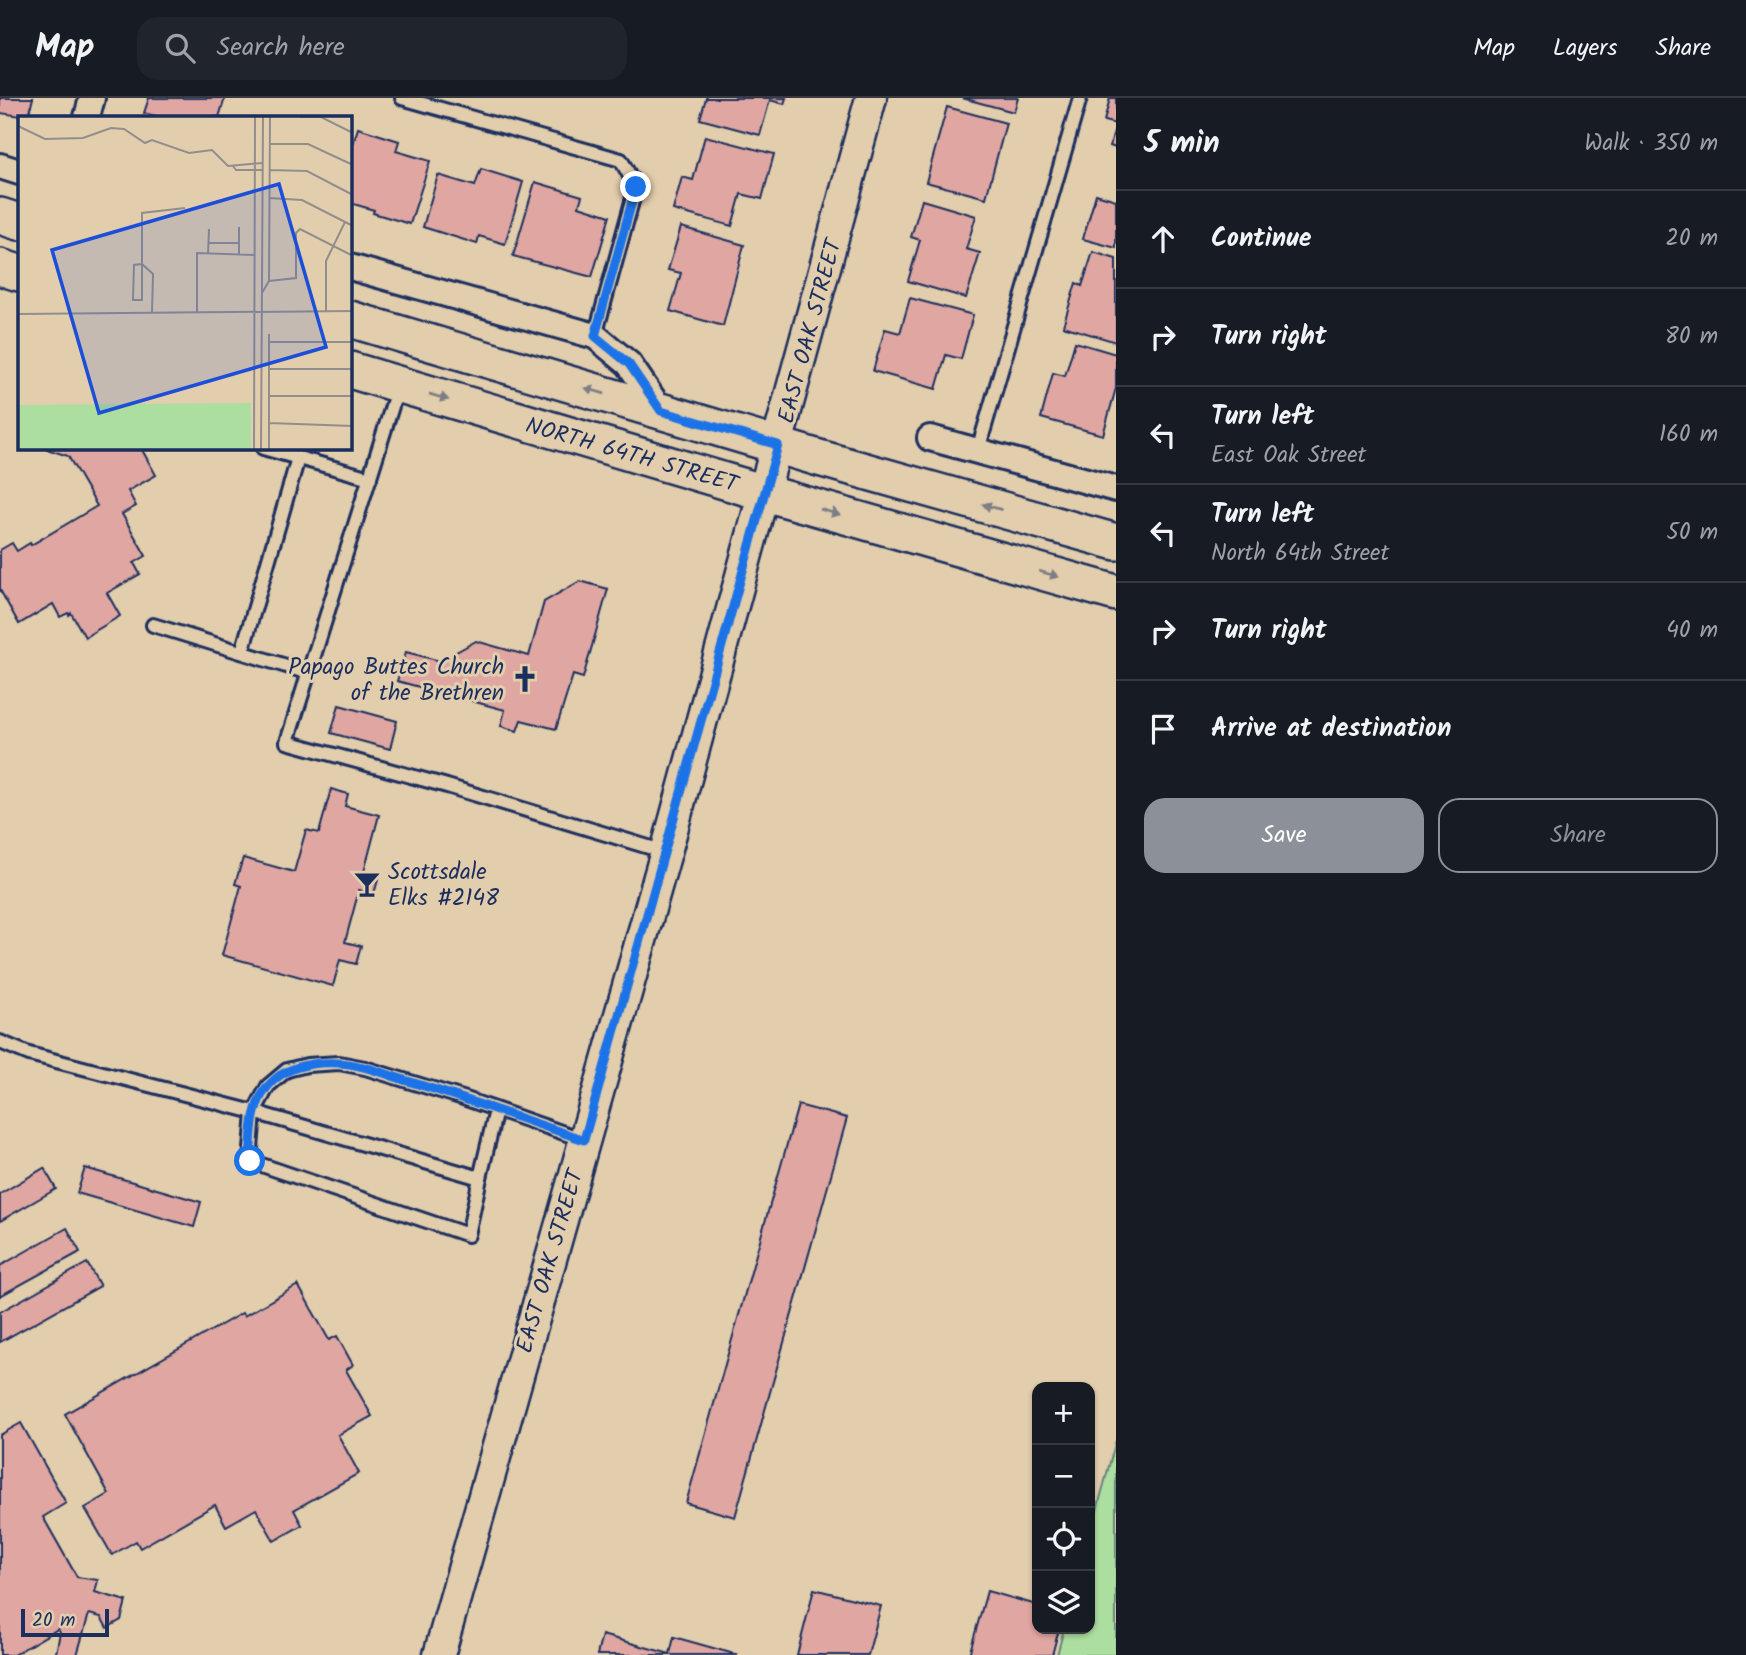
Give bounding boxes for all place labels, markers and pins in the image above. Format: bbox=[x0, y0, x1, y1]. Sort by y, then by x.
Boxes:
place label: Papago Buttes Church of the Brethren bbox=[288, 650, 504, 712]
church icon: Papago Buttes Church of the Brethren bbox=[510, 664, 540, 694]
place label: Scottsdale Elks #2148 bbox=[388, 855, 499, 917]
bar icon: Scottsdale Elks #2148 bbox=[352, 869, 382, 899]

